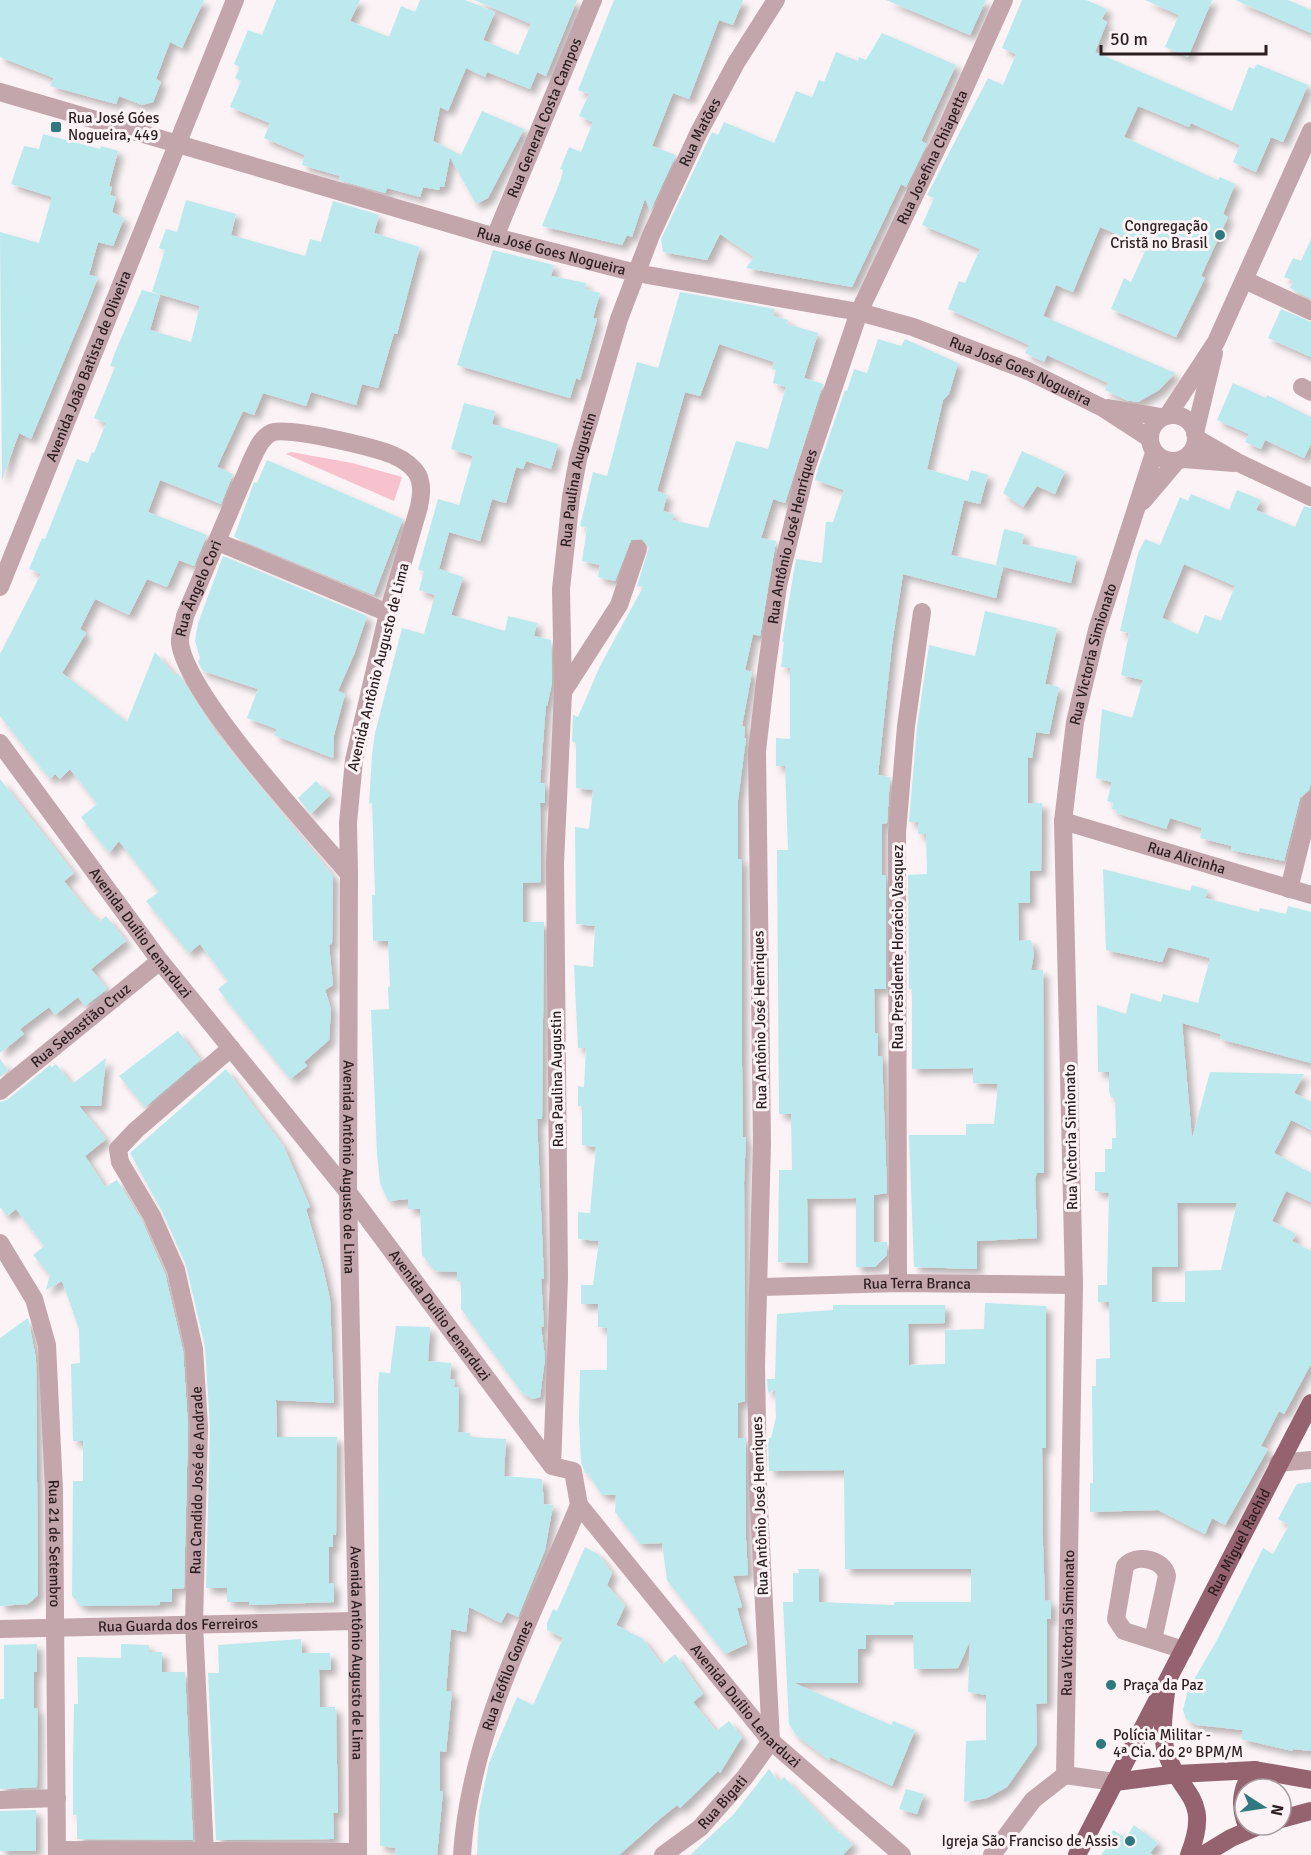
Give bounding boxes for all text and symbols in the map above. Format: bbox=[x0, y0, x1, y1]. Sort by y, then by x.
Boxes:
scale bar bbox=[1101, 18, 1266, 56]
text: 50 m bbox=[1110, 28, 1148, 50]
street label: Rua General Costa Campos bbox=[503, 35, 586, 201]
street label: Rua Josefina Chiapetta bbox=[893, 87, 972, 228]
street label: Rua Matões bbox=[675, 95, 725, 169]
place label: Rua José Góes Nogueira, 449 bbox=[68, 109, 160, 144]
marker: Rua José Góes Nogueira, 449 bbox=[49, 120, 63, 134]
place label: Congregação Cristã no Brasil bbox=[1110, 217, 1208, 252]
street label: Rua José Goes Nogueira bbox=[475, 223, 628, 279]
marker: Congregação Cristã no Brasil bbox=[1213, 228, 1227, 242]
street label: Avenida João Batista de Oliveira bbox=[42, 268, 135, 464]
street label: Rua José Goes Nogueira bbox=[947, 333, 1095, 410]
street label: Rua Paulina Augustin bbox=[557, 410, 600, 548]
street label: Rua Antônio José Henriques bbox=[764, 446, 821, 625]
street label: Rua Ângelo Cori bbox=[171, 537, 225, 639]
street label: Avenida Antônio Augusto de Lima bbox=[343, 561, 413, 773]
street label: Rua Victoria Simionato bbox=[1066, 581, 1121, 727]
street label: Rua Alicinha bbox=[1145, 838, 1228, 878]
street label: Rua Presidente Horácio Vasquez bbox=[889, 844, 907, 1049]
street label: Avenida Duílio Lenarduzi bbox=[85, 864, 195, 1002]
street label: Rua Antônio José Henriques bbox=[749, 930, 771, 1110]
street label: Rua Sebastião Cruz bbox=[27, 979, 135, 1071]
street label: Rua Paulina Augustin bbox=[547, 1010, 567, 1148]
street label: Avenida Antônio Augusto de Lima bbox=[339, 1060, 359, 1274]
street label: Rua Victoria Simionato bbox=[1061, 1064, 1081, 1210]
street label: Avenida Duílio Lenarduzi bbox=[385, 1246, 494, 1384]
street label: Rua Terra Branca bbox=[863, 1274, 971, 1293]
street label: Rua Candido José de Andrade bbox=[186, 1386, 208, 1575]
street label: Rua Antônio José Henriques bbox=[748, 1416, 772, 1596]
street label: Rua 21 de Setembro bbox=[45, 1479, 64, 1608]
street label: Rua Miguel Rachid bbox=[1203, 1485, 1274, 1599]
street label: Avenida Antônio Augusto de Lima bbox=[346, 1546, 367, 1760]
street label: Rua Victoria Simionato bbox=[1057, 1550, 1078, 1696]
street label: Rua Guarda dos Ferreiros bbox=[98, 1614, 259, 1636]
street label: Rua Teófilo Gomes bbox=[478, 1617, 537, 1733]
street label: Avenida Duílio Lenarduzi bbox=[687, 1640, 804, 1772]
place label: Praça da Paz bbox=[1123, 1676, 1204, 1694]
marker: Praça da Paz bbox=[1104, 1678, 1118, 1692]
place label: Polícia Militar - 4ª Cia. do 2º BPM/M bbox=[1113, 1726, 1243, 1761]
marker: Polícia Militar - 4ª Cia. do 2º BPM/M bbox=[1094, 1737, 1108, 1751]
street label: Rua Bigati bbox=[694, 1772, 751, 1833]
north arrow bbox=[1233, 1777, 1293, 1837]
text: N bbox=[1266, 1802, 1288, 1817]
place label: Igreja São Franciso de Assis bbox=[942, 1832, 1118, 1850]
marker: Igreja São Franciso de Assis bbox=[1123, 1834, 1137, 1848]

